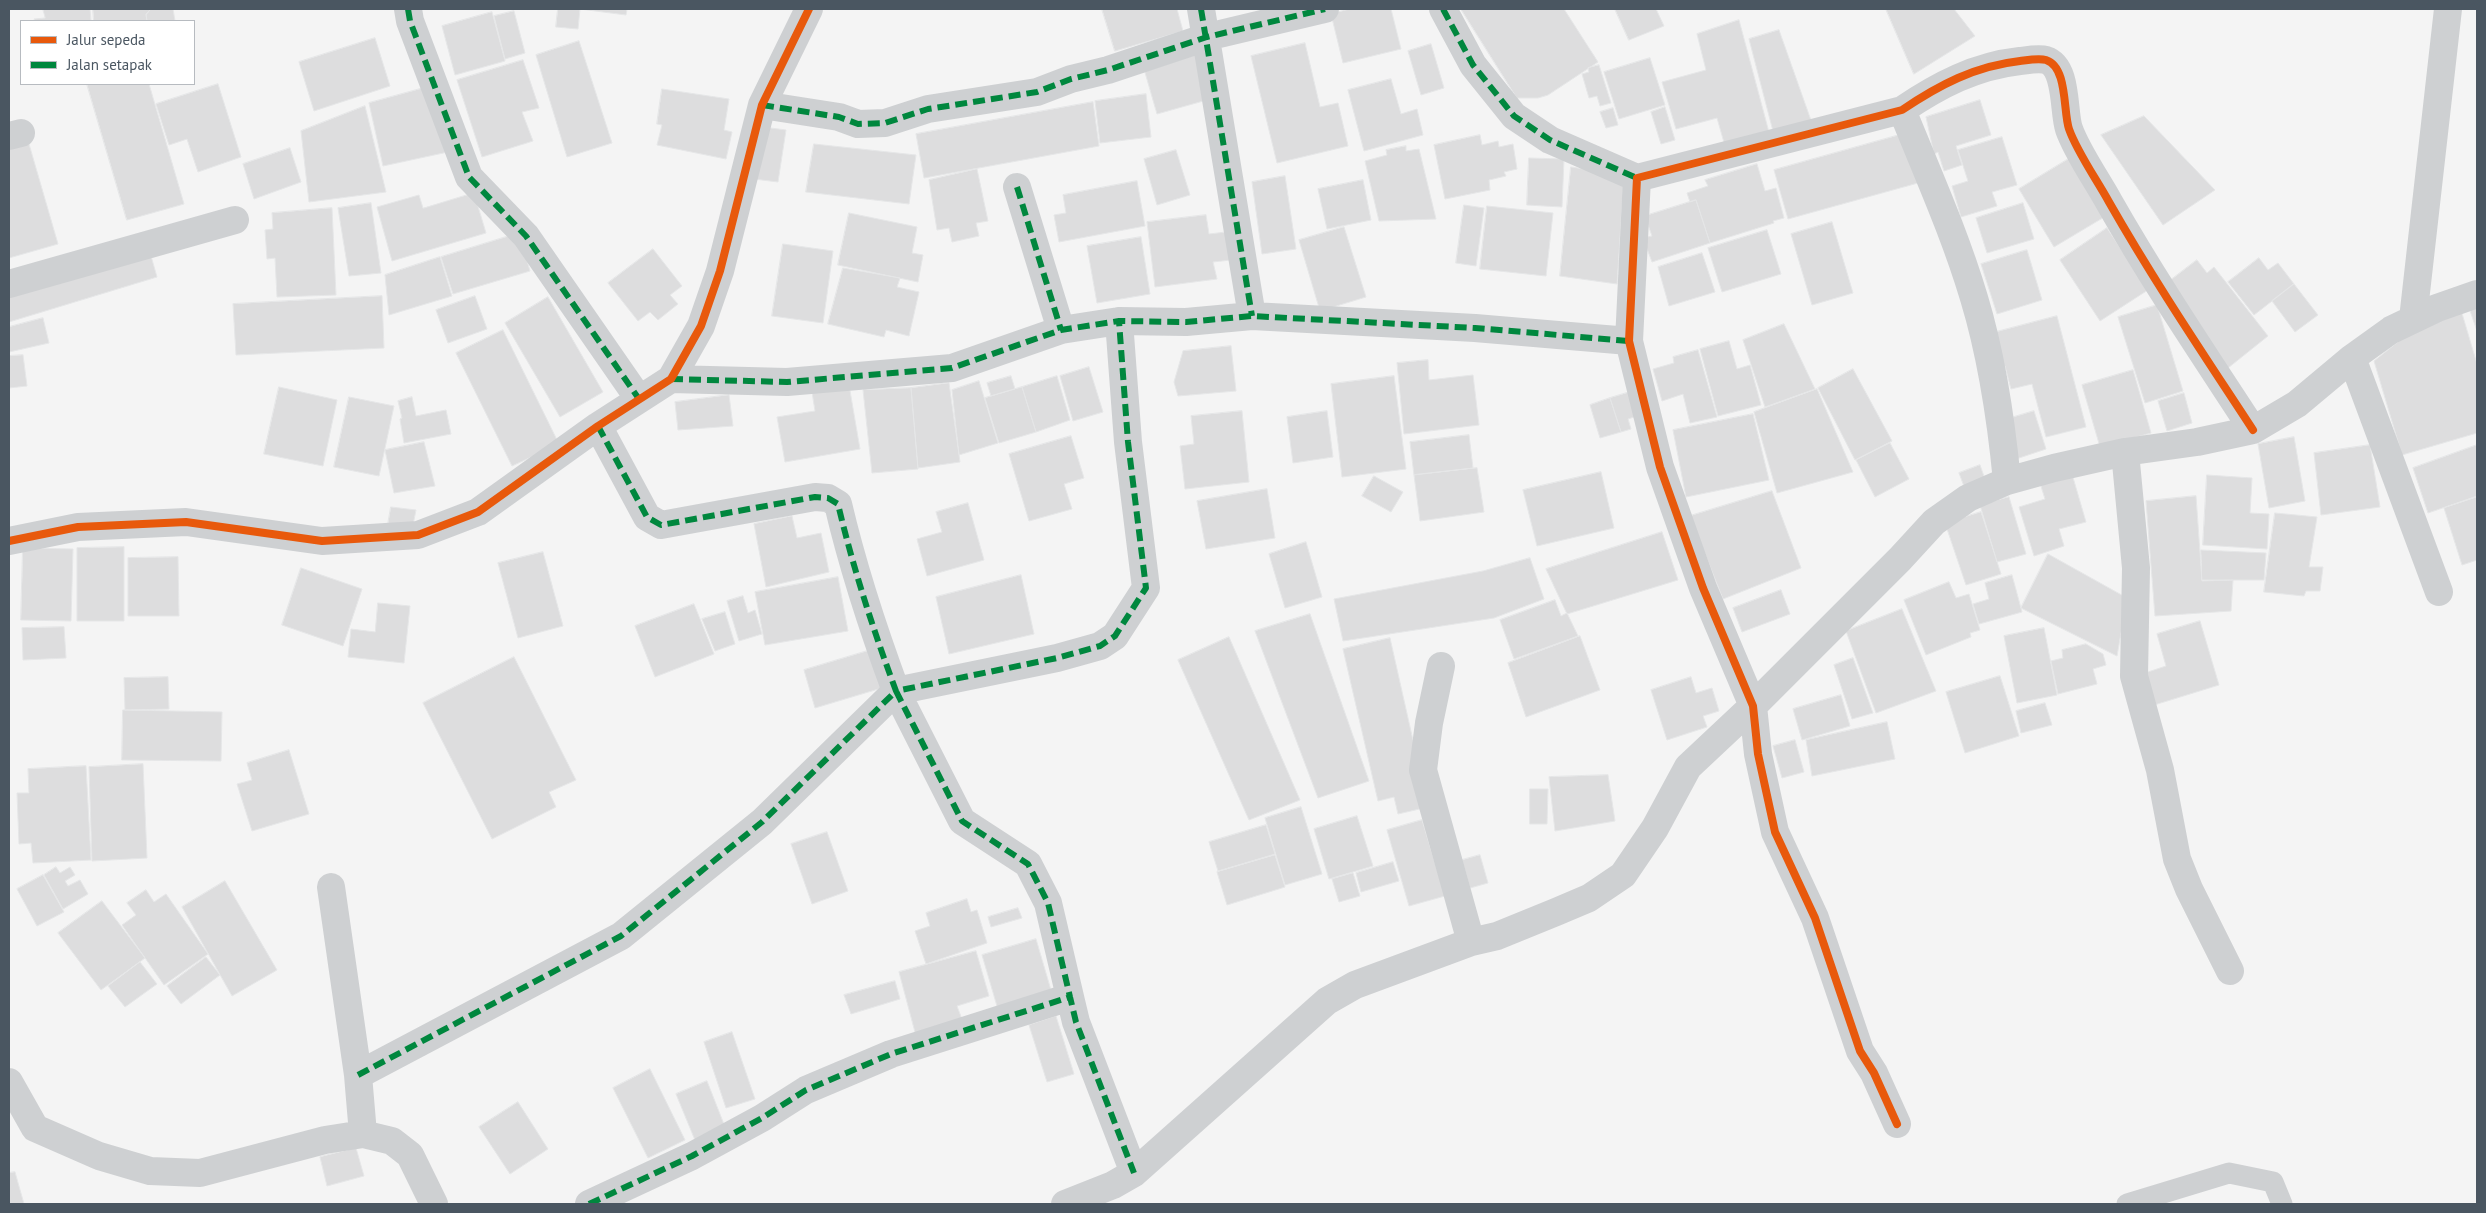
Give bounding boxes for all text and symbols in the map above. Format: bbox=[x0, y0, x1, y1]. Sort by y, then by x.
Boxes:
legend bbox=[20, 20, 195, 85]
text: Jalur sepeda bbox=[67, 30, 146, 49]
text: Jalan setapak bbox=[67, 55, 152, 74]

